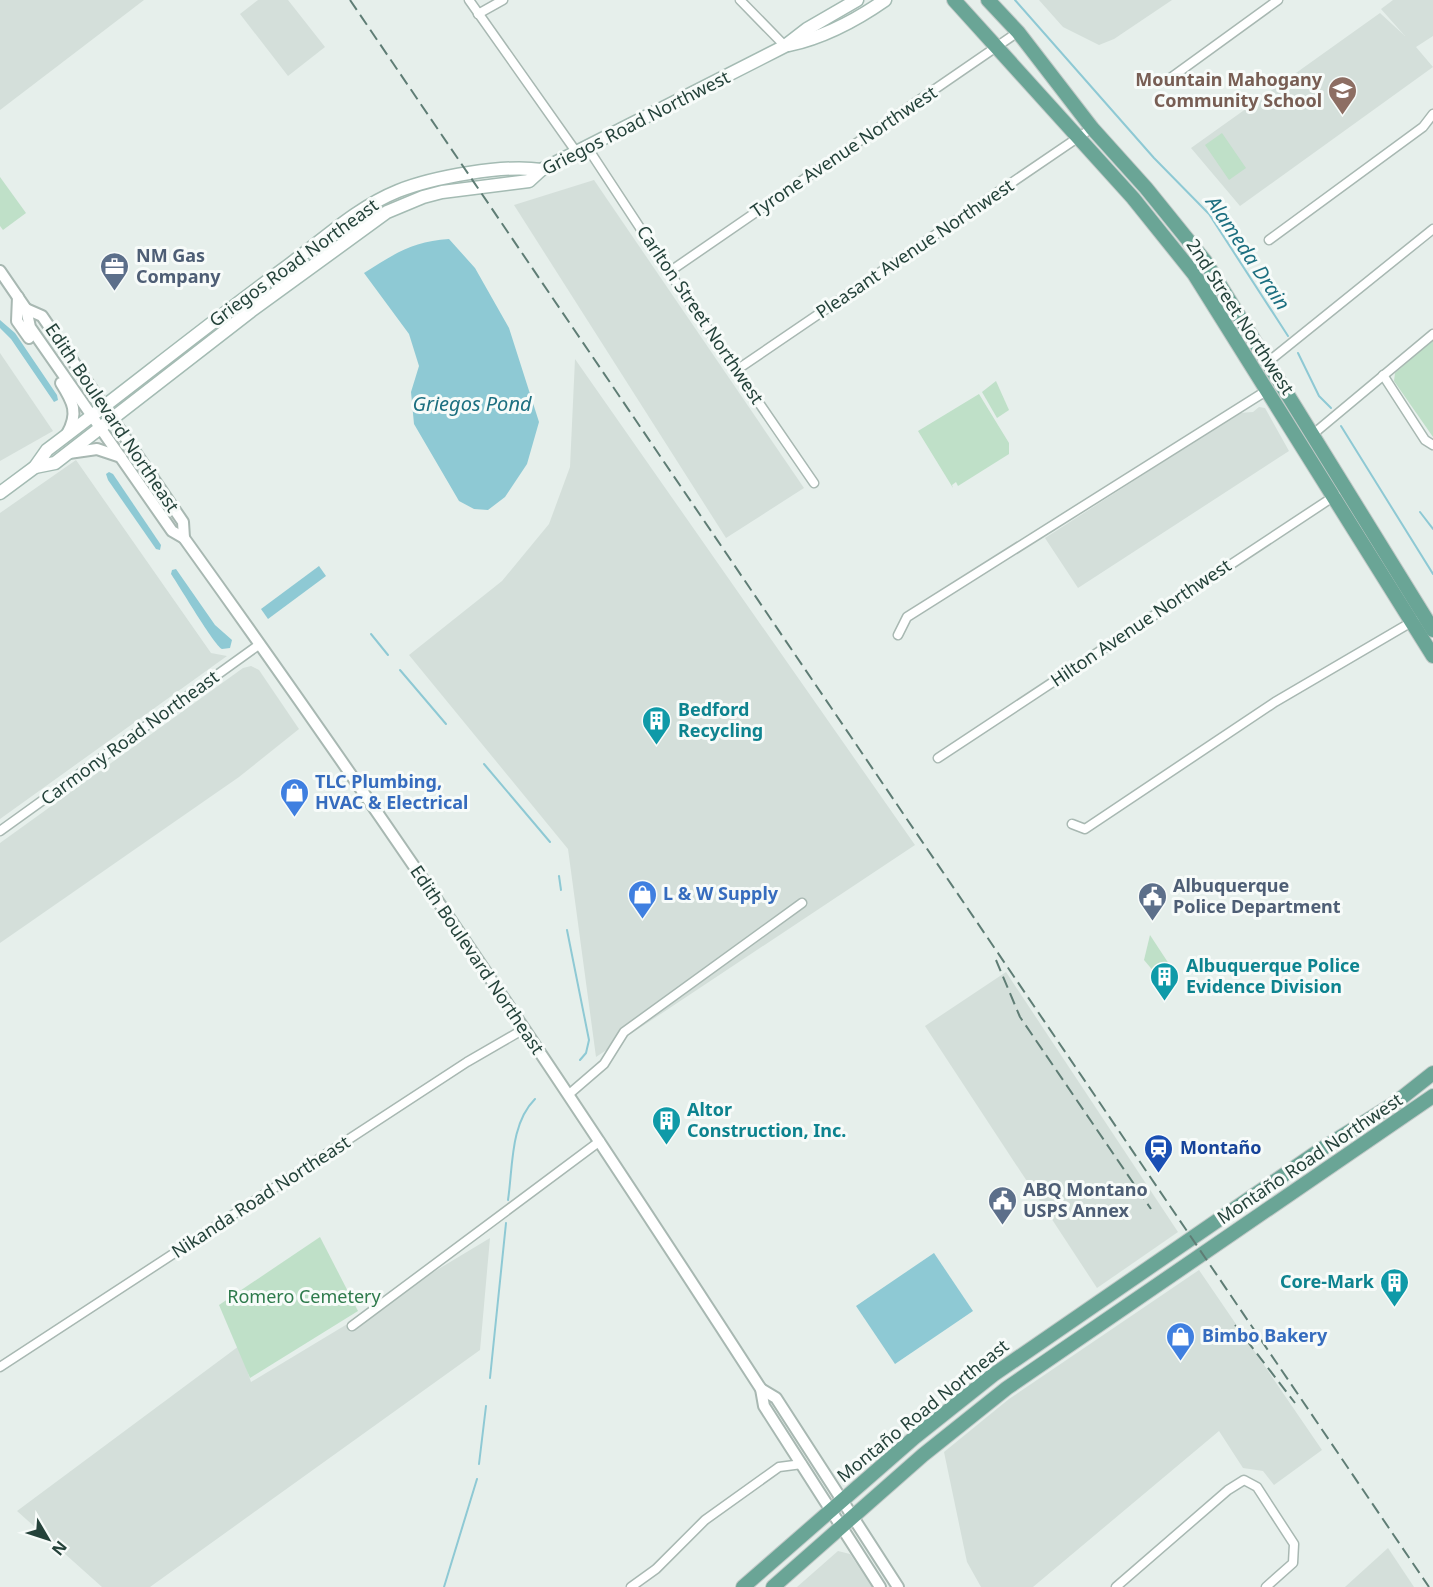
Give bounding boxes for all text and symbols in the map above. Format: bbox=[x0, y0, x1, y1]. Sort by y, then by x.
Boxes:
street label: Griegos Road Northwest bbox=[538, 64, 734, 180]
place label: Mountain Mahogany Community School bbox=[1135, 67, 1323, 112]
school or university icon: Mountain Mahogany Community School bbox=[1327, 74, 1359, 116]
street label: Tyrone Avenue Northwest bbox=[746, 80, 942, 223]
street label: Pleasant Avenue Northwest bbox=[811, 173, 1018, 323]
water label: Alameda Drain bbox=[1199, 189, 1297, 315]
street label: Griegos Road Northeast bbox=[204, 192, 383, 332]
street label: Carlton Street Northwest bbox=[632, 220, 770, 409]
street label: 2nd Street Northwest bbox=[1181, 234, 1301, 399]
place label: NM Gas Company bbox=[136, 243, 221, 288]
office icon: NM Gas Company bbox=[99, 250, 131, 292]
street label: Edith Boulevard Northeast bbox=[40, 318, 185, 517]
water label: Griegos Pond bbox=[412, 390, 532, 417]
street label: Hilton Avenue Northwest bbox=[1046, 552, 1236, 692]
street label: Carmony Road Northeast bbox=[36, 664, 224, 810]
place label: Bedford Recycling bbox=[678, 697, 763, 742]
building icon: Bedford Recycling bbox=[641, 704, 673, 746]
place label: TLC Plumbing, HVAC & Electrical bbox=[315, 769, 468, 814]
shop icon: TLC Plumbing, HVAC & Electrical bbox=[278, 776, 310, 818]
street label: Edith Boulevard Northeast bbox=[405, 860, 550, 1059]
place label: Albuquerque Police Department bbox=[1173, 873, 1341, 918]
shop icon: L & W Supply bbox=[626, 878, 658, 920]
public building icon: Albuquerque Police Department bbox=[1136, 880, 1168, 922]
place label: L & W Supply bbox=[663, 881, 779, 905]
place label: Albuquerque Police Evidence Division bbox=[1186, 953, 1360, 998]
building icon: Albuquerque Police Evidence Division bbox=[1149, 960, 1181, 1002]
street label: Montaño Road Northwest bbox=[1212, 1087, 1407, 1229]
place label: Altor Construction, Inc. bbox=[687, 1097, 846, 1142]
building icon: Altor Construction, Inc. bbox=[650, 1104, 682, 1146]
street label: Nikanda Road Northeast bbox=[167, 1129, 355, 1263]
station icon: Montaño bbox=[1143, 1132, 1175, 1174]
place label: Montaño bbox=[1180, 1135, 1261, 1159]
place label: ABQ Montano USPS Annex bbox=[1023, 1177, 1148, 1222]
public building icon: ABQ Montano USPS Annex bbox=[986, 1184, 1018, 1226]
building icon: Core-Mark bbox=[1379, 1266, 1411, 1308]
place label: Core-Mark bbox=[1280, 1269, 1375, 1293]
park label: Romero Cemetery bbox=[227, 1284, 382, 1308]
shop icon: Bimbo Bakery bbox=[1165, 1320, 1197, 1362]
place label: Bimbo Bakery bbox=[1202, 1323, 1328, 1347]
street label: Montaño Road Northeast bbox=[831, 1333, 1014, 1487]
north arrow bbox=[18, 1509, 78, 1569]
text: N bbox=[47, 1536, 72, 1560]

